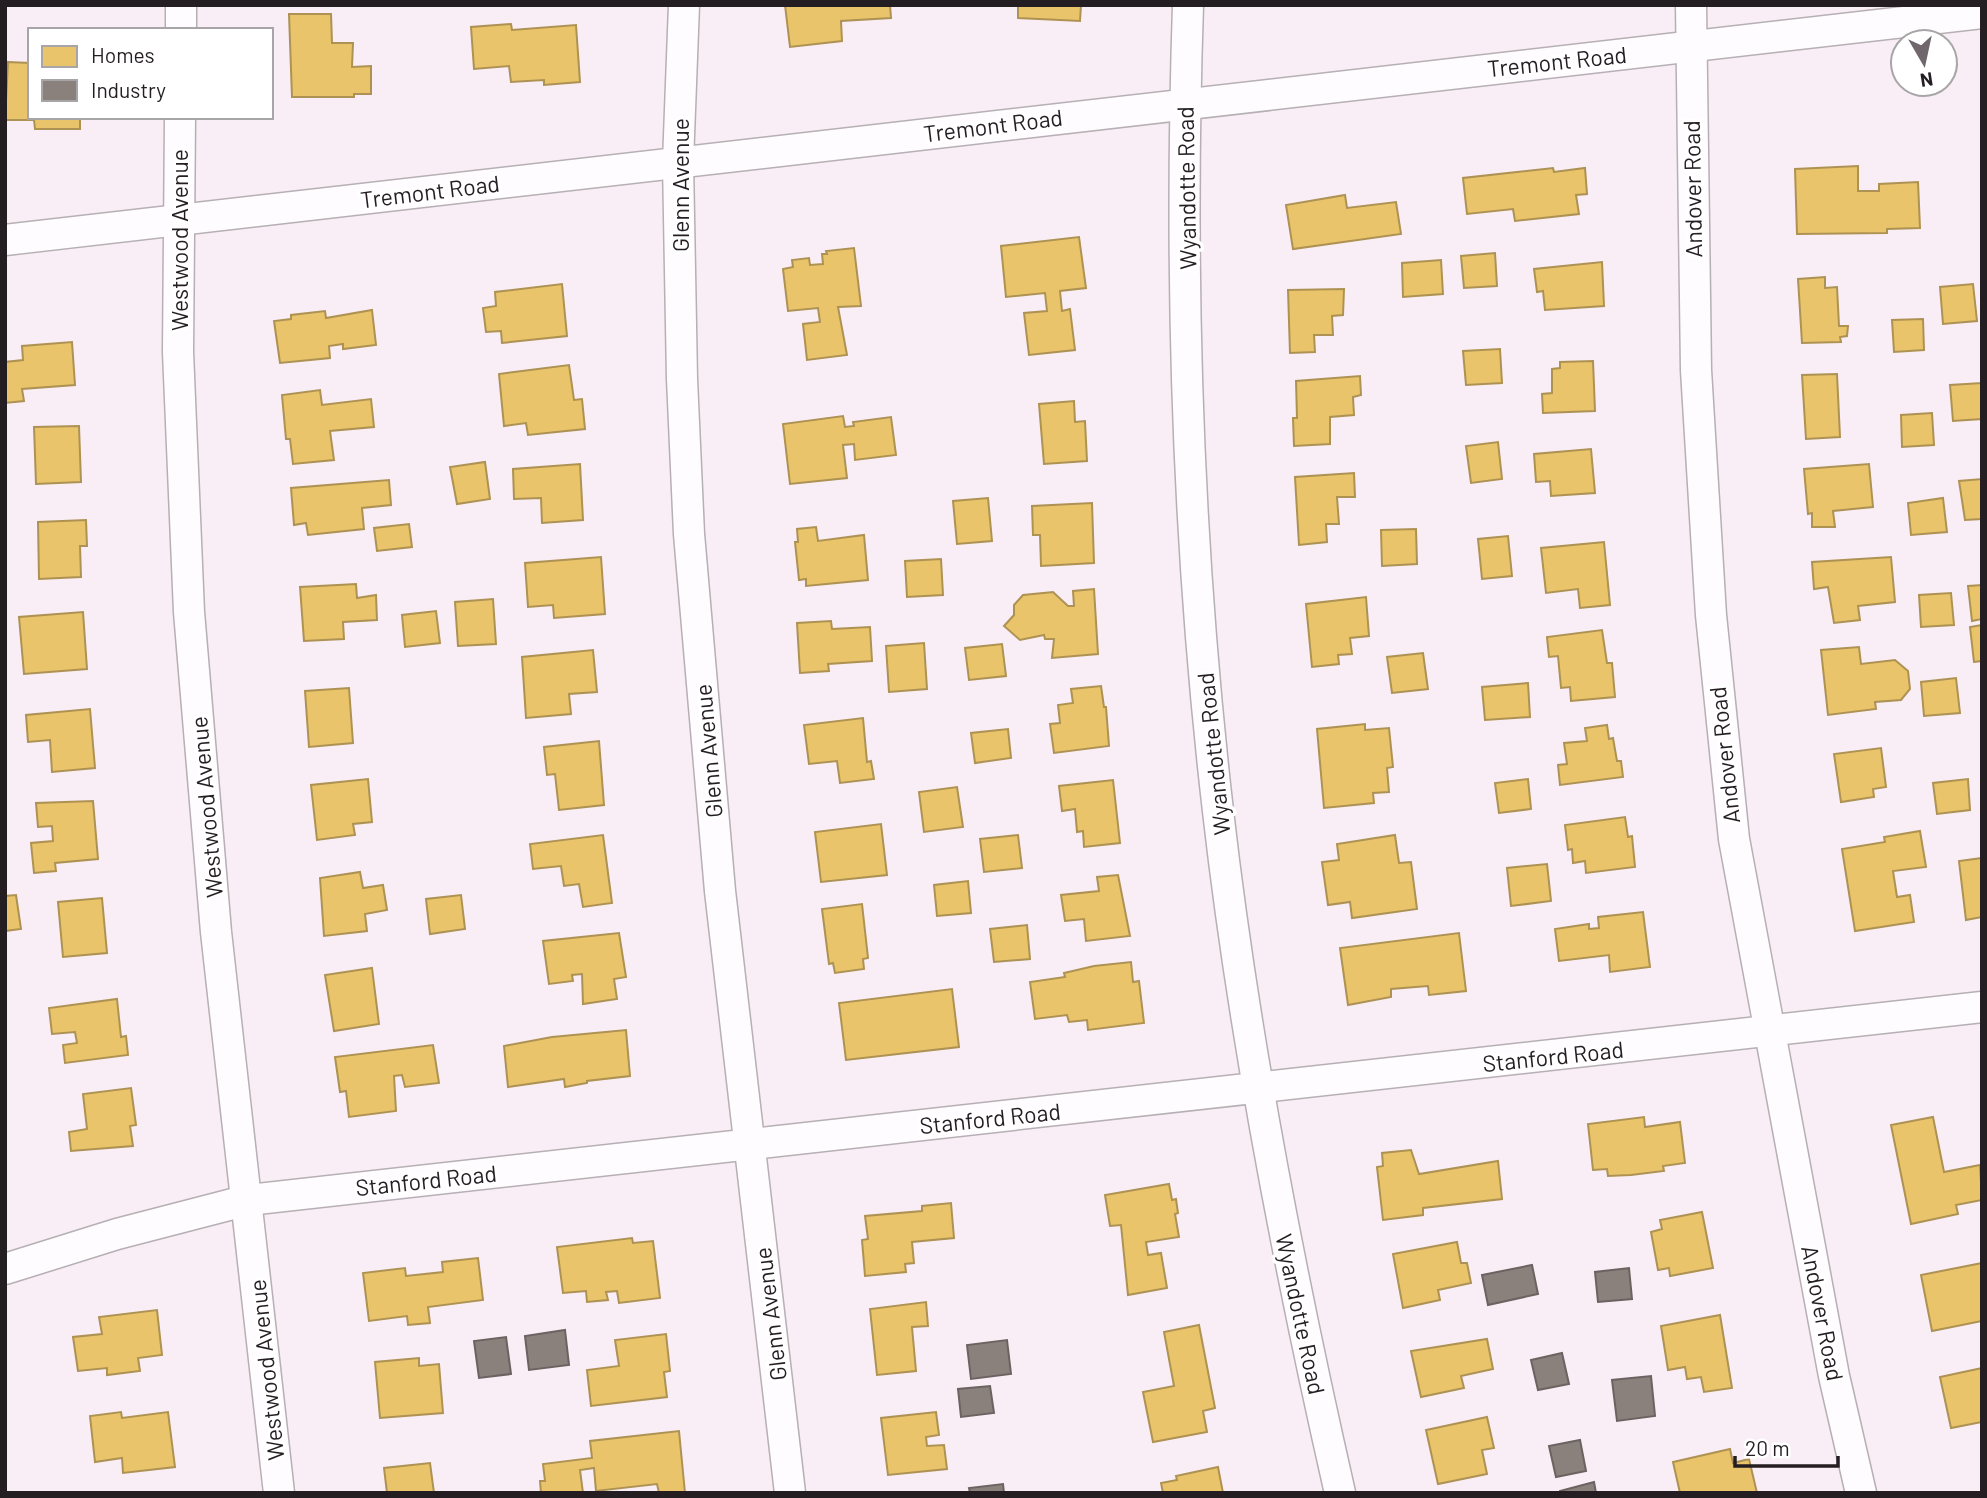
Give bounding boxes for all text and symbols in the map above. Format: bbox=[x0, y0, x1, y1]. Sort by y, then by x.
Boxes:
legend bbox=[28, 28, 273, 119]
north arrow bbox=[1889, 28, 1959, 98]
street label: Tremont Road bbox=[1486, 40, 1628, 82]
text: Homes bbox=[91, 42, 155, 67]
text: N bbox=[1919, 68, 1935, 93]
text: Industry bbox=[91, 77, 166, 102]
street label: Tremont Road bbox=[922, 103, 1064, 147]
street label: Wyandotte Road bbox=[1171, 106, 1201, 270]
street label: Glenn Avenue bbox=[666, 118, 694, 252]
street label: Andover Road bbox=[1677, 120, 1707, 258]
street label: Westwood Avenue bbox=[165, 149, 193, 331]
street label: Tremont Road bbox=[359, 169, 501, 213]
street label: Wyandotte Road bbox=[1191, 671, 1235, 837]
street label: Glenn Avenue bbox=[688, 683, 728, 819]
street label: Andover Road bbox=[1703, 685, 1745, 825]
street label: Westwood Avenue bbox=[184, 715, 228, 899]
street label: Stanford Road bbox=[1481, 1035, 1625, 1077]
street label: Stanford Road bbox=[918, 1097, 1062, 1139]
street label: Stanford Road bbox=[354, 1159, 498, 1201]
street label: Wyandotte Road bbox=[1270, 1231, 1332, 1397]
street label: Andover Road bbox=[1796, 1243, 1850, 1383]
street label: Glenn Avenue bbox=[748, 1246, 792, 1382]
street label: Westwood Avenue bbox=[243, 1278, 289, 1462]
scale bar bbox=[1735, 1424, 1838, 1468]
text: 20 m bbox=[1745, 1435, 1790, 1460]

